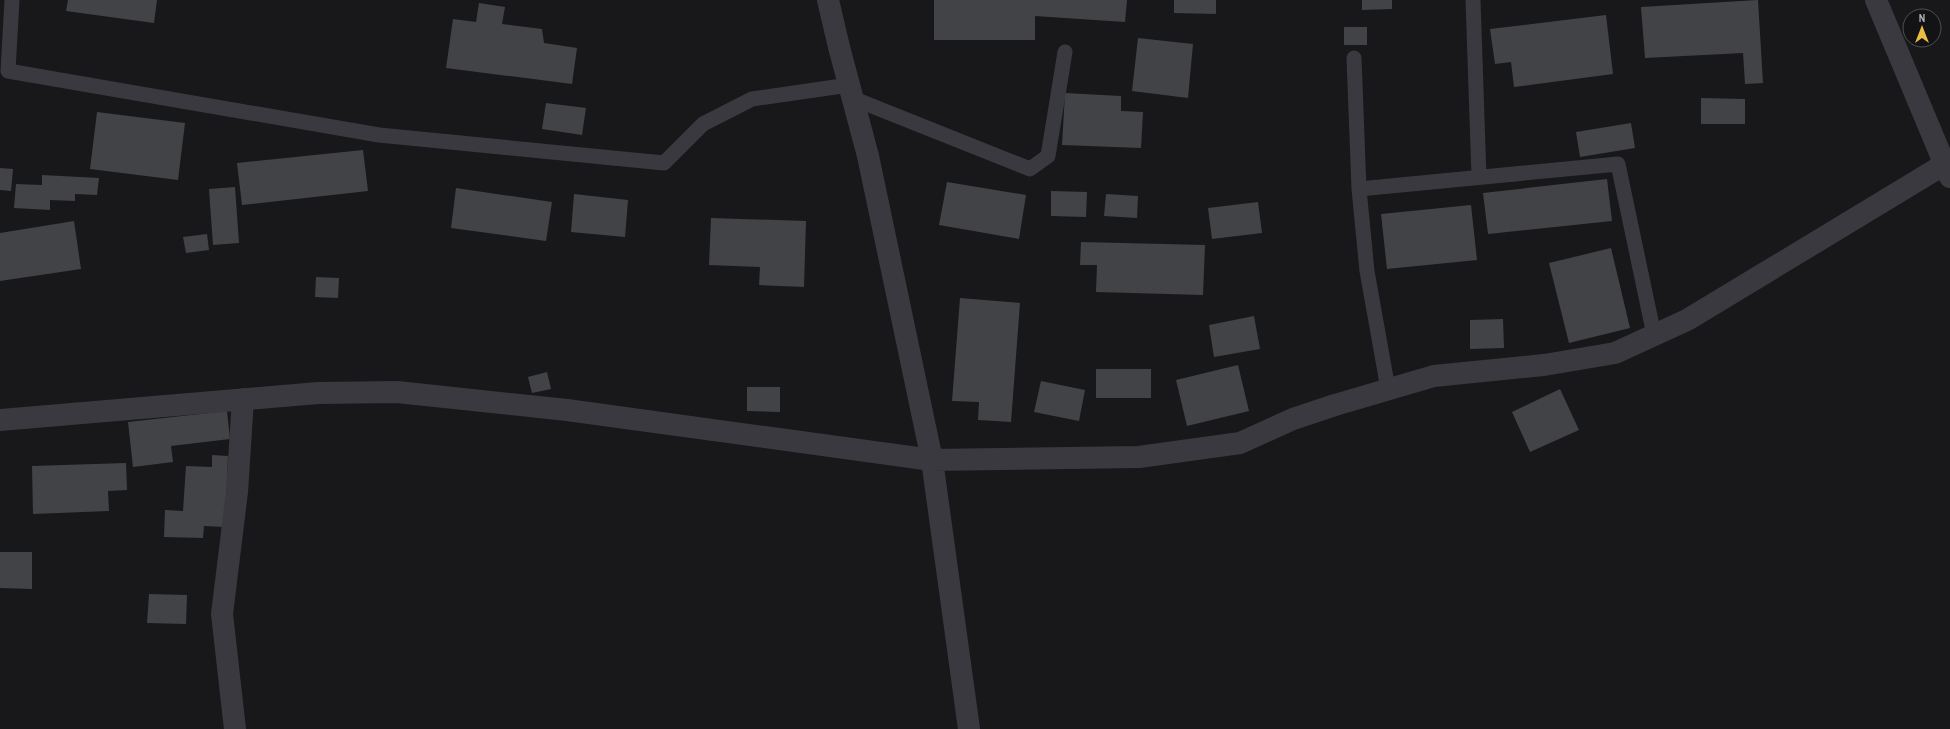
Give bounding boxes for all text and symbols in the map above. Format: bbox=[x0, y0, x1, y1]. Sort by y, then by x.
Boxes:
north arrow bbox=[1902, 8, 1942, 48]
text: N bbox=[1919, 11, 1925, 25]

